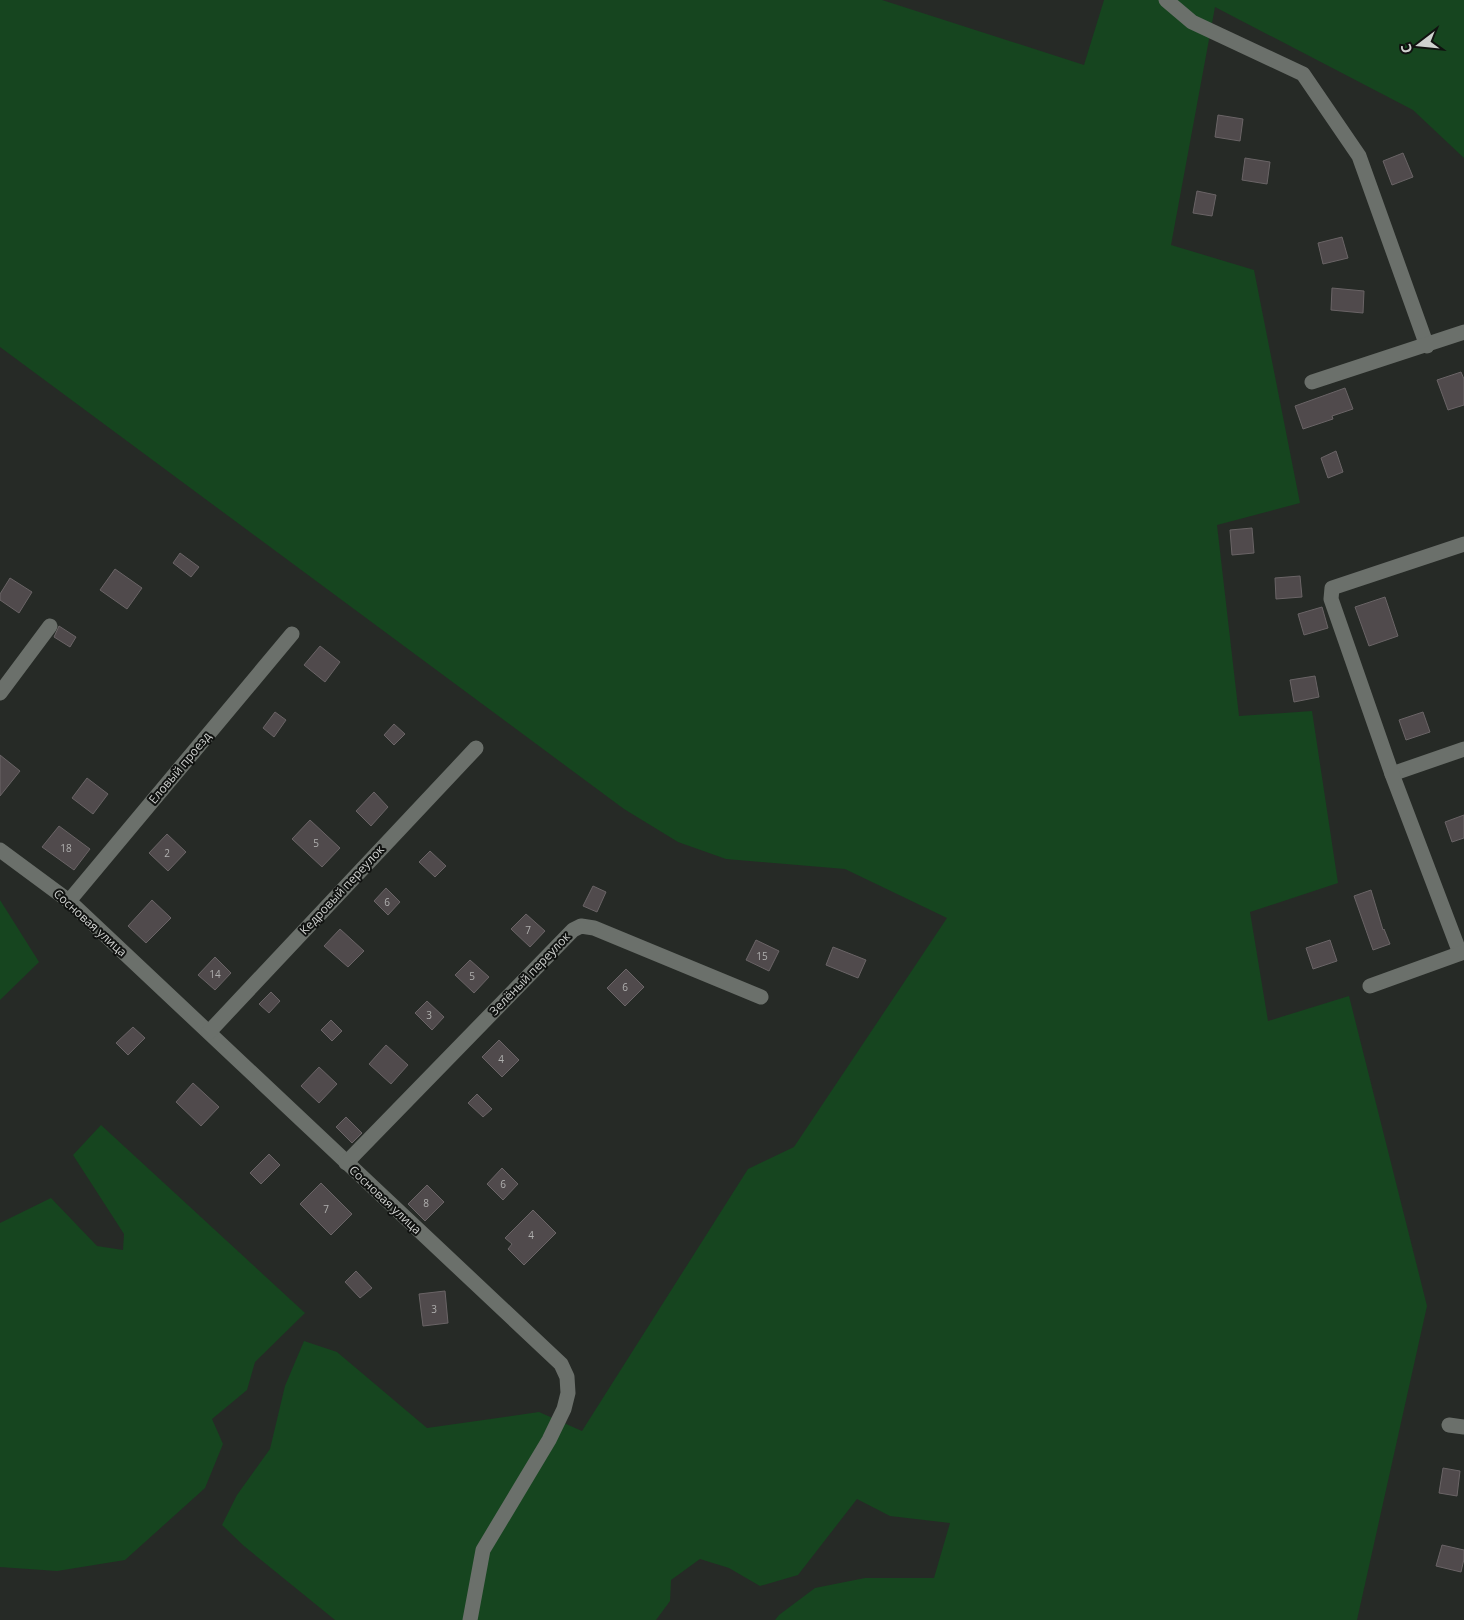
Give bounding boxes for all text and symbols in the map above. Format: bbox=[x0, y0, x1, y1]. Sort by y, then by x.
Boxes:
north arrow bbox=[1394, 20, 1444, 70]
text: С bbox=[1396, 42, 1416, 56]
street label: Еловый проезд bbox=[144, 728, 215, 807]
house number: 5 bbox=[313, 836, 319, 850]
house number: 18 bbox=[60, 841, 72, 855]
street label: Кедровый переулок bbox=[296, 841, 388, 938]
house number: 2 bbox=[164, 846, 170, 860]
street label: Сосновая улица bbox=[50, 885, 131, 960]
house number: 6 bbox=[384, 895, 390, 909]
house number: 7 bbox=[525, 923, 531, 937]
street label: Зелёный переулок bbox=[486, 928, 574, 1019]
house number: 15 bbox=[756, 949, 768, 963]
house number: 14 bbox=[209, 967, 221, 981]
house number: 5 bbox=[469, 969, 475, 983]
house number: 6 bbox=[622, 980, 628, 994]
house number: 3 bbox=[426, 1008, 432, 1022]
house number: 4 bbox=[498, 1052, 504, 1066]
street label: Сосновая улица bbox=[345, 1162, 425, 1238]
house number: 6 bbox=[500, 1177, 506, 1191]
house number: 8 bbox=[423, 1196, 429, 1210]
house number: 7 bbox=[323, 1202, 329, 1216]
house number: 4 bbox=[528, 1228, 534, 1242]
house number: 3 bbox=[431, 1302, 437, 1316]

